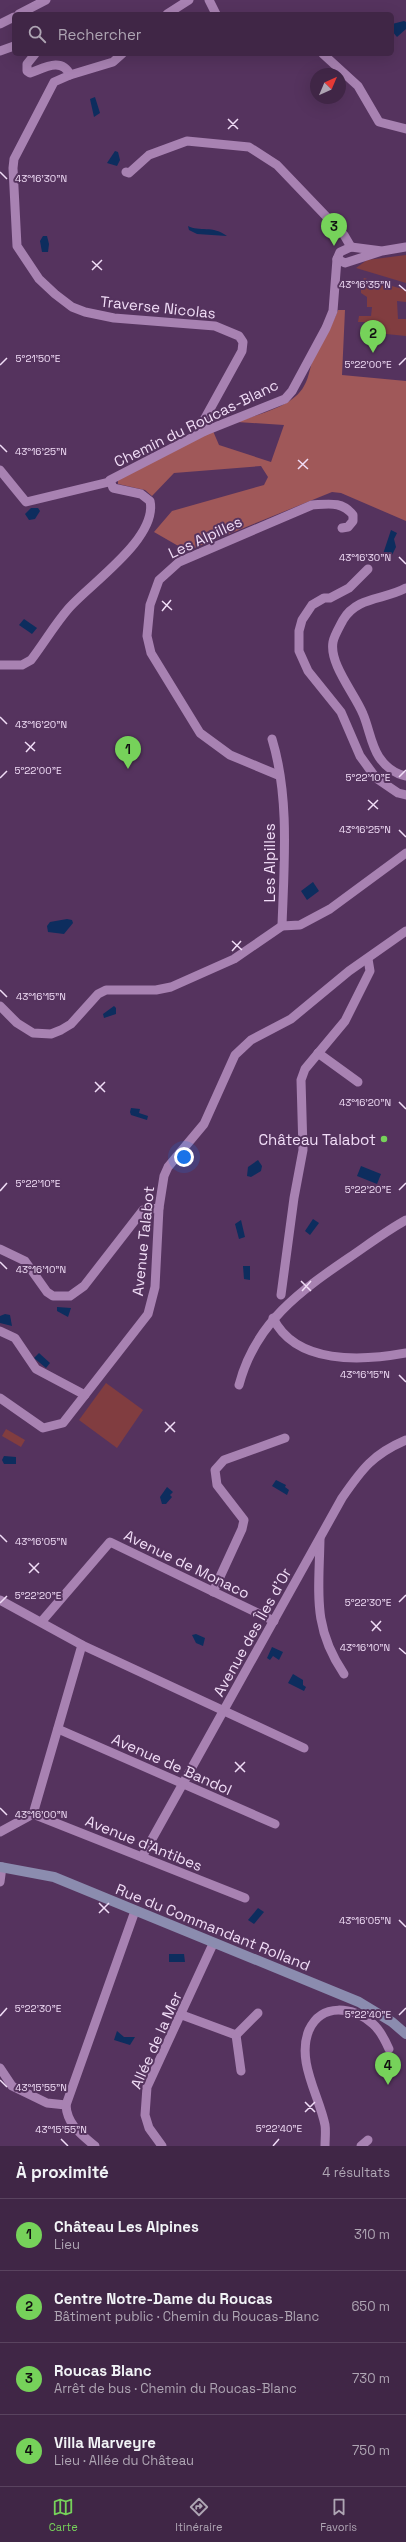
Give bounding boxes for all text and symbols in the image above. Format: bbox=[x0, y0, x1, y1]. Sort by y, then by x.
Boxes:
search box bbox=[12, 12, 394, 56]
icon: search bbox=[26, 23, 48, 45]
text: Rechercher bbox=[58, 25, 141, 44]
north arrow bbox=[310, 68, 346, 104]
text: 43°16'30"N bbox=[15, 172, 67, 185]
pin: 3 bbox=[321, 213, 347, 246]
text: 43°16'35"N bbox=[339, 278, 391, 291]
street label: Traverse Nicolas bbox=[99, 291, 217, 323]
pin: 2 bbox=[360, 320, 386, 353]
text: 5°21'50"E bbox=[16, 352, 61, 365]
text: 5°22'00"E bbox=[344, 358, 392, 371]
street label: Chemin du Roucas-Blanc bbox=[111, 375, 281, 471]
text: 43°16'25"N bbox=[15, 445, 67, 458]
street label: Les Alpilles bbox=[165, 512, 245, 562]
text: 43°16'30"N bbox=[339, 551, 391, 564]
text: 43°16'20"N bbox=[15, 718, 67, 731]
pin: 1 bbox=[115, 736, 141, 769]
text: 5°22'00"E bbox=[14, 764, 62, 777]
text: 5°22'10"E bbox=[346, 771, 391, 784]
street label: Les Alpilles bbox=[260, 823, 279, 903]
text: 43°16'25"N bbox=[339, 823, 391, 836]
text: 43°16'15"N bbox=[16, 990, 66, 1003]
text: 43°16'20"N bbox=[339, 1096, 391, 1109]
place label: Château Talabot bbox=[258, 1130, 376, 1149]
marker: Château Talabot bbox=[379, 1134, 389, 1144]
your location bbox=[174, 1147, 194, 1167]
text: 5°22'10"E bbox=[16, 1177, 61, 1190]
text: 5°22'20"E bbox=[345, 1183, 392, 1196]
street label: Avenue Talabot bbox=[128, 1185, 158, 1297]
text: 43°16'10"N bbox=[16, 1263, 66, 1276]
text: 43°16'15"N bbox=[340, 1368, 390, 1381]
street label: Avenue de Monaco bbox=[121, 1525, 253, 1603]
text: 43°16'05"N bbox=[15, 1535, 67, 1548]
street label: Avenue des Îles d'Or bbox=[209, 1564, 295, 1700]
text: 5°22'20"E bbox=[15, 1589, 62, 1602]
text: 5°22'30"E bbox=[345, 1596, 392, 1609]
text: 43°16'10"N bbox=[340, 1641, 390, 1654]
street label: Avenue de Bandol bbox=[109, 1729, 235, 1799]
text: 43°16'00"N bbox=[15, 1808, 67, 1821]
street label: Avenue d'Antibes bbox=[83, 1811, 205, 1875]
street label: Rue du Commandant Rolland bbox=[113, 1879, 313, 1975]
text: 43°16'05"N bbox=[339, 1914, 391, 1927]
street label: Allée de la Mer bbox=[126, 1988, 186, 2092]
text: 5°22'30"E bbox=[15, 2002, 62, 2015]
text: 5°22'40"E bbox=[345, 2008, 392, 2021]
pin: 4 bbox=[375, 2052, 401, 2085]
text: 43°15'55"N bbox=[15, 2081, 67, 2094]
text: 5°22'40"E bbox=[256, 2122, 303, 2135]
text: 43°15'55"N bbox=[35, 2123, 87, 2136]
text: À proximité bbox=[16, 2161, 109, 2183]
text: 4 résultats bbox=[322, 2164, 390, 2181]
text: Château Les Alpines bbox=[54, 2217, 199, 2236]
text: 1 bbox=[26, 2226, 32, 2243]
text: 310 m bbox=[354, 2226, 390, 2243]
text: Lieu bbox=[54, 2236, 80, 2253]
text: Centre Notre-Dame du Roucas bbox=[54, 2289, 273, 2308]
text: 2 bbox=[25, 2298, 33, 2315]
text: 650 m bbox=[351, 2298, 390, 2315]
text: Bâtiment public · Chemin du Roucas-Blanc bbox=[54, 2308, 319, 2325]
text: Roucas Blanc bbox=[54, 2361, 152, 2380]
text: 3 bbox=[25, 2370, 33, 2387]
text: 730 m bbox=[352, 2370, 390, 2387]
text: Arrêt de bus · Chemin du Roucas-Blanc bbox=[54, 2380, 297, 2397]
text: Villa Marveyre bbox=[54, 2433, 156, 2452]
text: 4 bbox=[25, 2442, 33, 2459]
text: 750 m bbox=[352, 2442, 390, 2459]
text: Lieu · Allée du Château bbox=[54, 2452, 194, 2469]
tab: Carte bbox=[49, 2496, 78, 2534]
tab: Itinéraire bbox=[175, 2496, 223, 2534]
tab: Favoris bbox=[320, 2496, 357, 2534]

